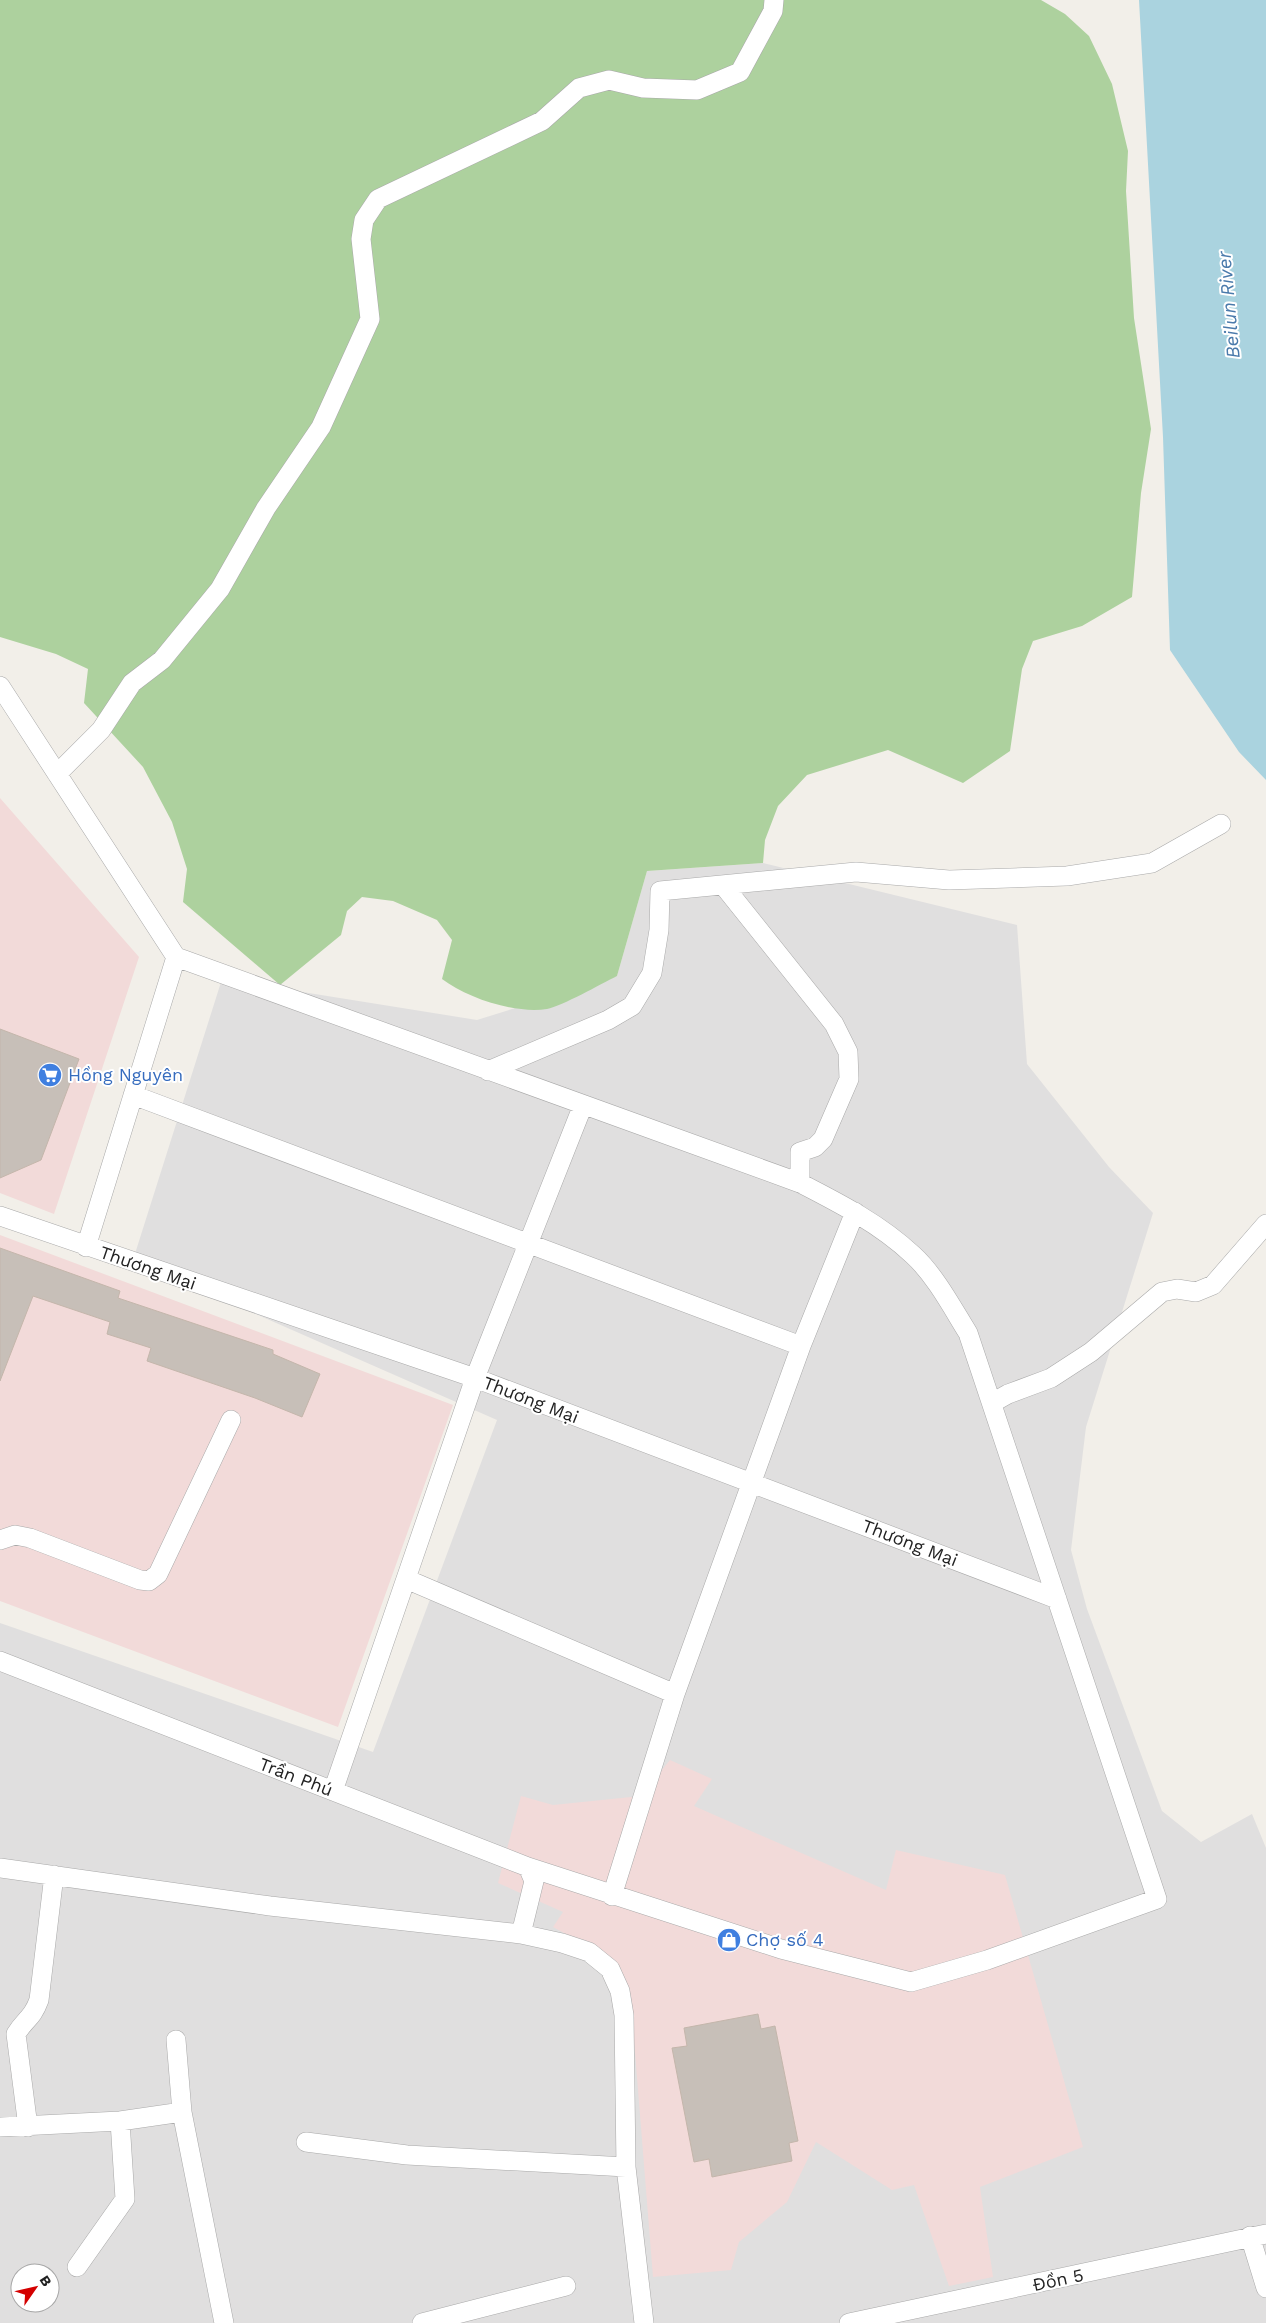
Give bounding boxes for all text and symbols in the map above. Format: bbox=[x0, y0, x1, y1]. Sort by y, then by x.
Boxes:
water label: Beilun River bbox=[1212, 250, 1245, 360]
supermarket icon: Hồng Nguyên bbox=[37, 1062, 63, 1088]
place label: Hồng Nguyên bbox=[68, 1064, 183, 1085]
street label: Thương Mại bbox=[97, 1241, 199, 1294]
street label: Thương Mại bbox=[480, 1372, 582, 1427]
street label: Thương Mại bbox=[859, 1515, 961, 1570]
street label: Trần Phú bbox=[256, 1753, 336, 1800]
shop icon: Chợ số 4 bbox=[716, 1927, 742, 1953]
place label: Chợ số 4 bbox=[746, 1929, 824, 1950]
north arrow bbox=[10, 2263, 60, 2313]
street label: Đồn 5 bbox=[1030, 2264, 1085, 2295]
text: B bbox=[36, 2272, 55, 2290]

